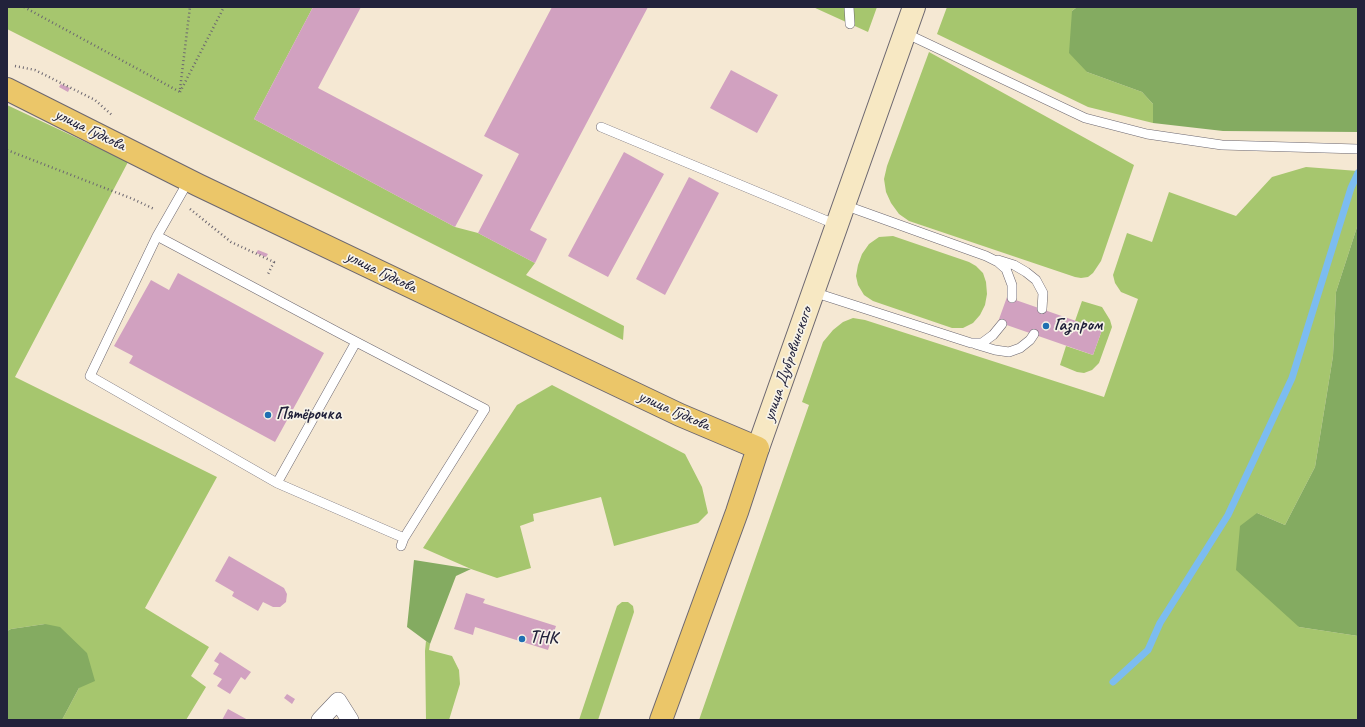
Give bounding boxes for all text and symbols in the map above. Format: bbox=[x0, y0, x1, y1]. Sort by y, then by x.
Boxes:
street label: улица Гудкова bbox=[51, 104, 129, 156]
street label: улица Гудкова bbox=[342, 246, 420, 298]
street label: улица Дубровинского bbox=[759, 304, 817, 424]
place label: Газпром bbox=[1054, 316, 1102, 336]
marker: Газпром bbox=[1041, 321, 1051, 331]
street label: улица Гудкова bbox=[635, 386, 713, 436]
place label: Пятёрочка bbox=[276, 405, 341, 425]
marker: Пятёрочка bbox=[263, 410, 273, 420]
place label: ТНК bbox=[530, 629, 558, 649]
marker: ТНК bbox=[517, 634, 527, 644]

